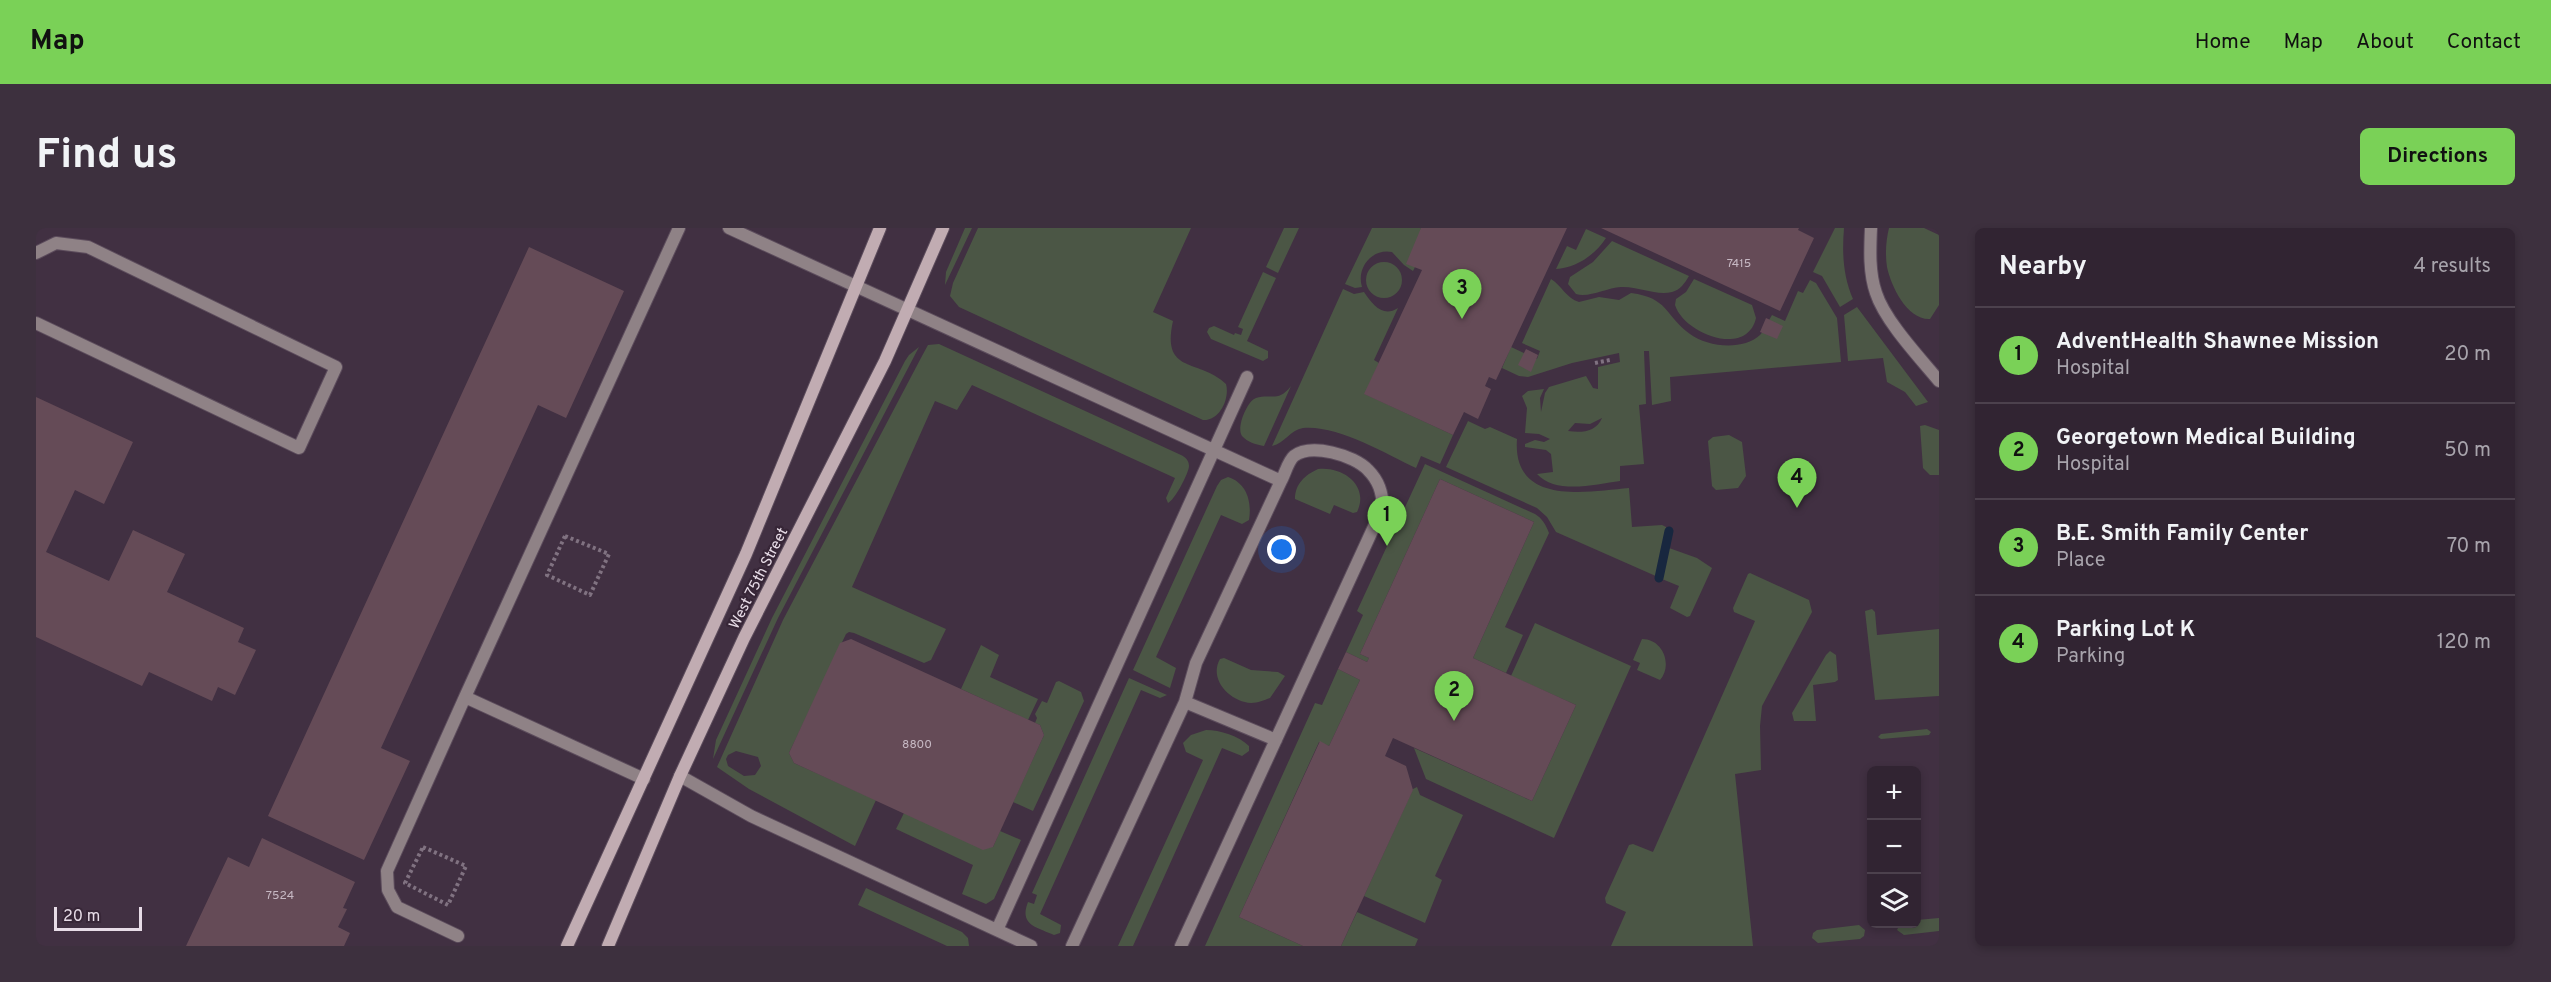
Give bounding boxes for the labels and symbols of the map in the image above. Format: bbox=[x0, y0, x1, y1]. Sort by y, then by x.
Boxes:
house number: 7415 bbox=[1727, 256, 1751, 272]
pin: 3 bbox=[1442, 270, 1482, 319]
pin: 4 bbox=[1778, 458, 1816, 508]
pin: 1 bbox=[1368, 496, 1406, 546]
street label: West 75th Street bbox=[726, 525, 793, 633]
your location bbox=[1267, 535, 1296, 564]
pin: 2 bbox=[1434, 672, 1474, 721]
house number: 8800 bbox=[902, 737, 932, 753]
house number: 7524 bbox=[266, 888, 294, 904]
scale bar bbox=[54, 904, 142, 932]

